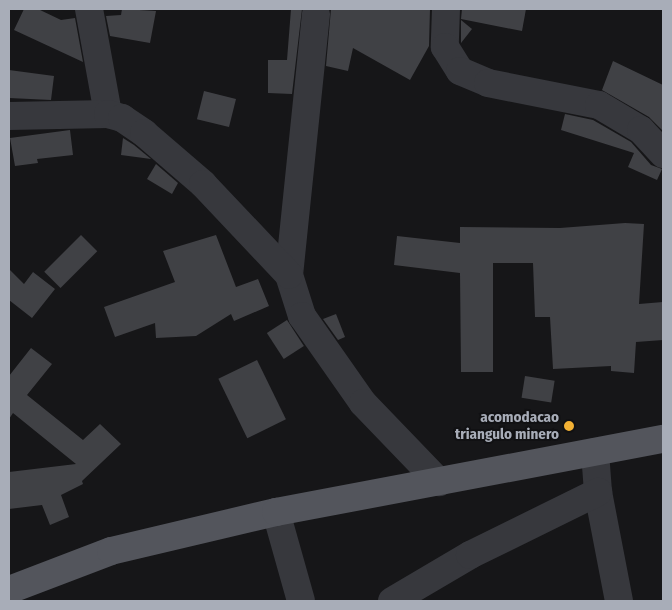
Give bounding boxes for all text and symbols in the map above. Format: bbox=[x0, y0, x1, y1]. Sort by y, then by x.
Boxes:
place label: acomodacao triangulo minero bbox=[455, 408, 559, 443]
marker: acomodacao triangulo minero bbox=[563, 420, 575, 432]

